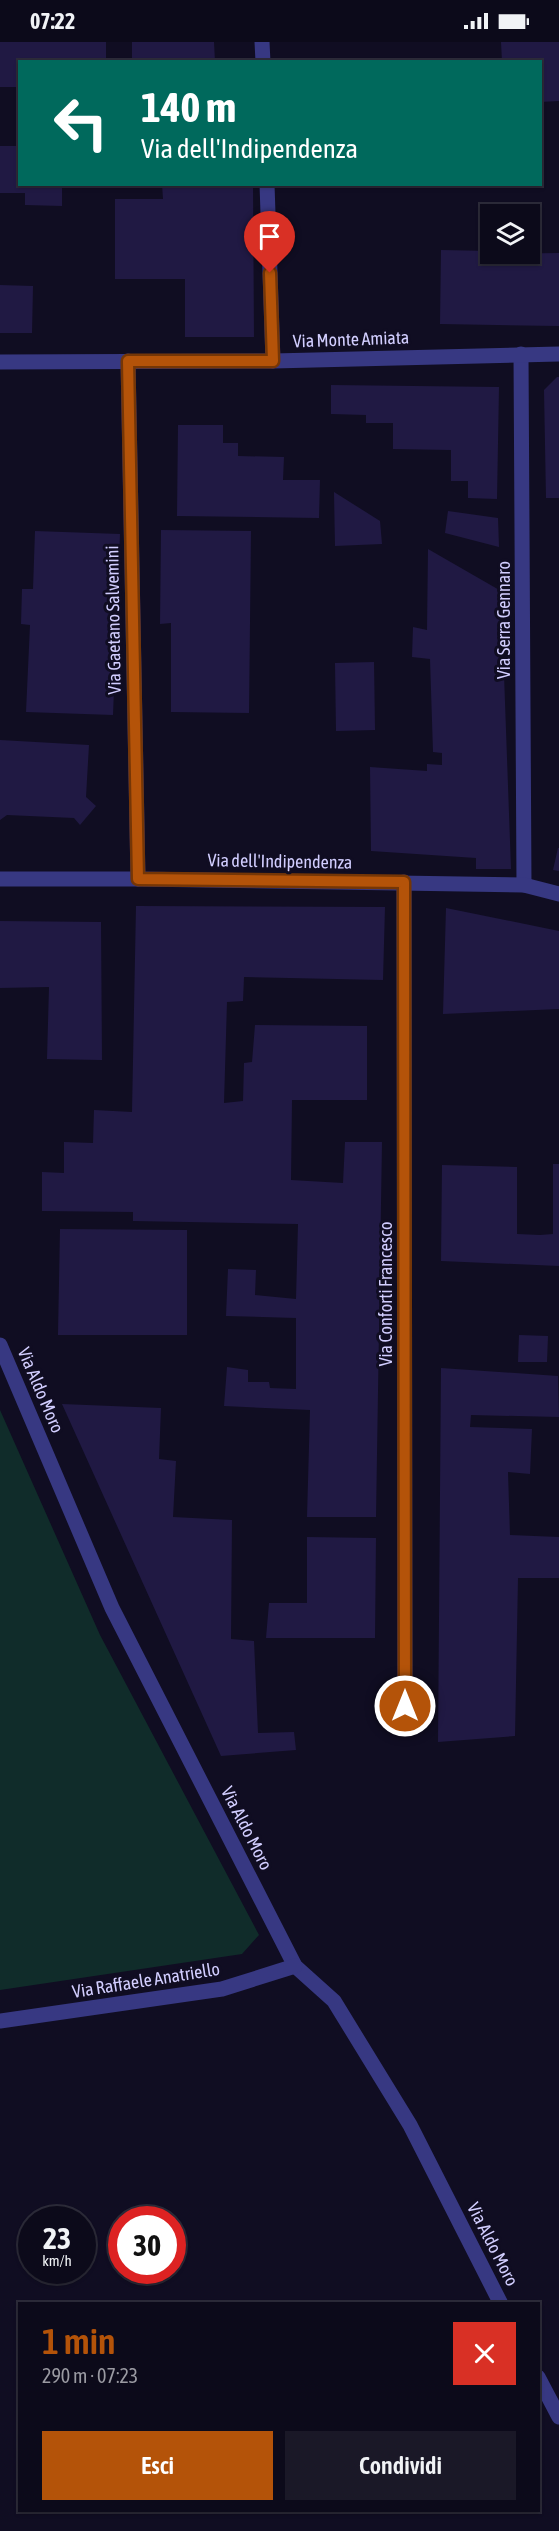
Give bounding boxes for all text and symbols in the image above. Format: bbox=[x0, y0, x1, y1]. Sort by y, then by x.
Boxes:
text: 07:22 bbox=[30, 8, 75, 34]
text: 140 m bbox=[141, 83, 236, 131]
icon: left bbox=[42, 84, 120, 162]
text: Via dell'Indipendenza bbox=[141, 133, 358, 164]
map controls bbox=[480, 204, 540, 264]
button: layers bbox=[480, 204, 540, 264]
pin bbox=[244, 211, 295, 273]
icon: arrive bbox=[253, 220, 286, 253]
street label: Via Monte Amiata bbox=[292, 326, 410, 352]
street label: Via Gaetano Salvemini bbox=[101, 545, 125, 695]
street label: Via Serra Gennaro bbox=[493, 561, 514, 679]
street label: Via dell'Indipendenza bbox=[207, 849, 353, 873]
street label: Via Conforti Francesco bbox=[375, 1222, 396, 1366]
street label: Via Aldo Moro bbox=[14, 1344, 68, 1436]
position arrow bbox=[373, 1674, 437, 1738]
street label: Via Aldo Moro bbox=[217, 1783, 277, 1873]
street label: Via Raffaele Anatriello bbox=[71, 1958, 221, 2002]
street label: Via Aldo Moro bbox=[463, 2199, 523, 2289]
speed limit sign: 30 bbox=[108, 2206, 186, 2284]
text: 23 bbox=[43, 2221, 71, 2255]
text: km/h bbox=[42, 2252, 72, 2269]
text: 1 min bbox=[42, 2320, 116, 2362]
button: close bbox=[453, 2322, 516, 2385]
text: 290 m · 07:23 bbox=[42, 2364, 138, 2387]
button: Esci bbox=[42, 2431, 273, 2500]
button: Condividi bbox=[285, 2431, 516, 2500]

